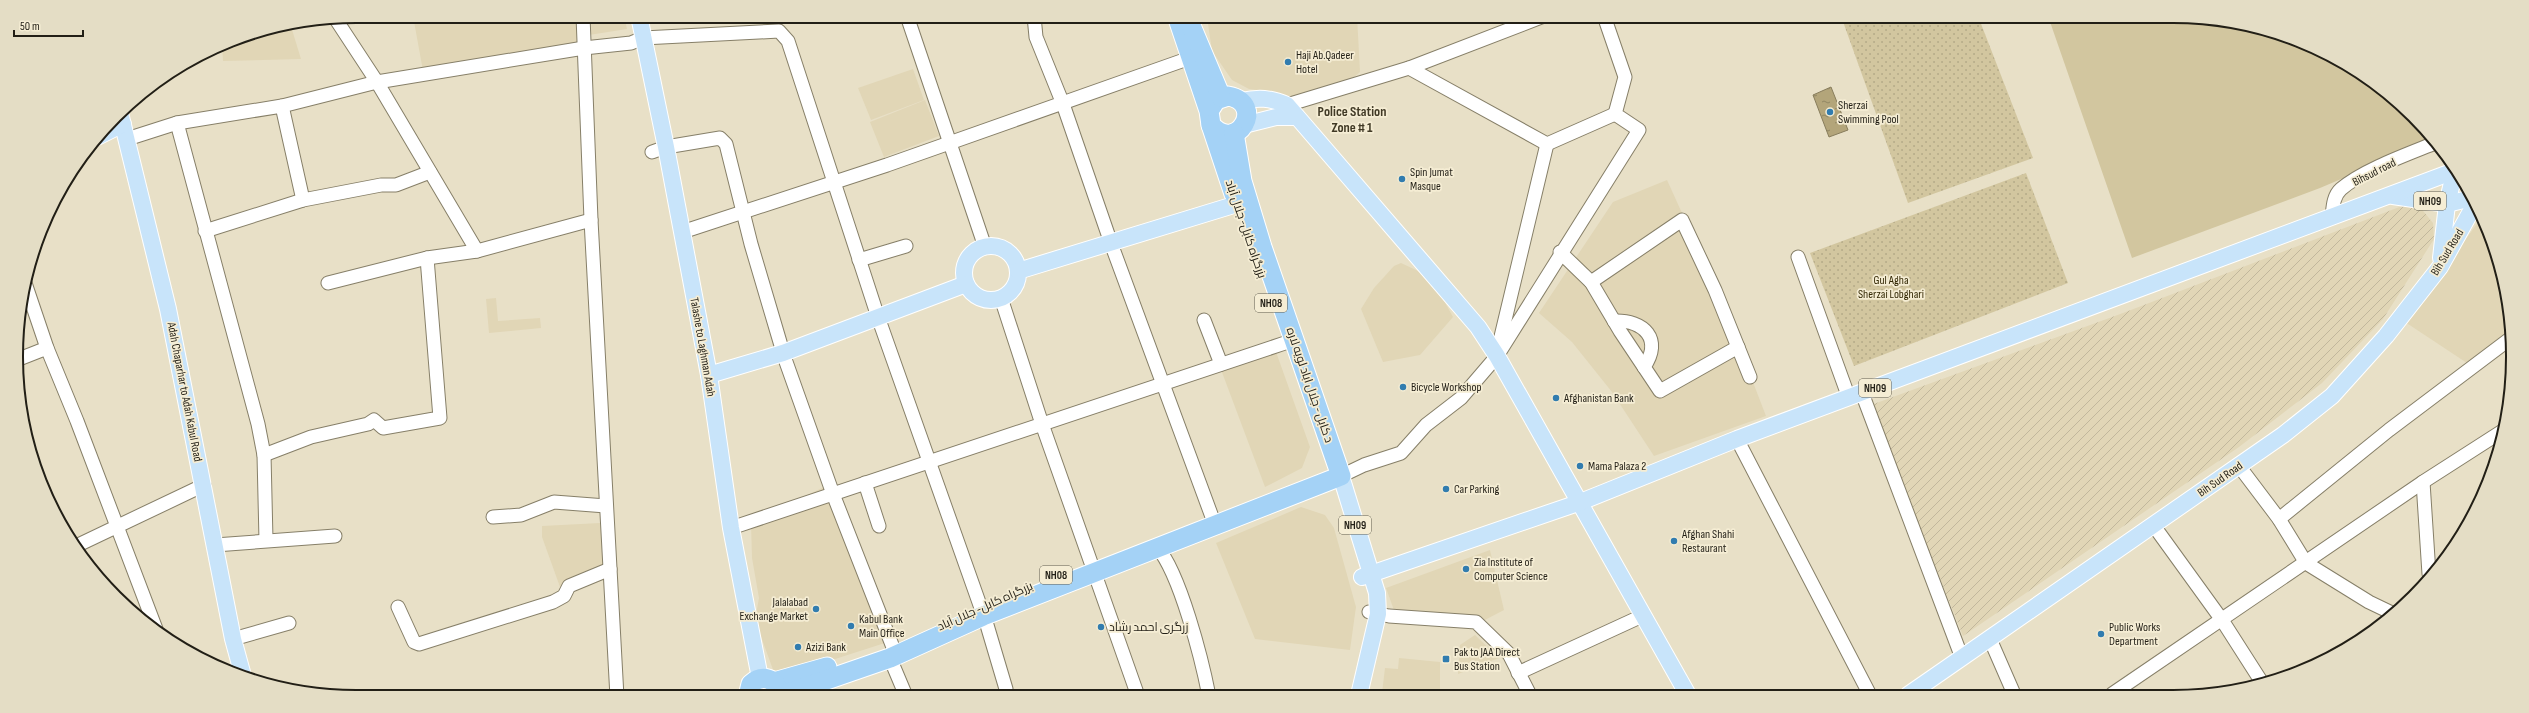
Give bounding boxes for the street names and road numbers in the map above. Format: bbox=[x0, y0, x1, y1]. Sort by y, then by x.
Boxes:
street label: Bihsud road bbox=[2350, 155, 2398, 190]
street label: بزرگراه کابل- جلال آباد bbox=[1222, 178, 1269, 280]
road number: NH09 bbox=[2414, 192, 2446, 210]
street label: Bih Sud Road bbox=[2428, 226, 2467, 278]
road number: NH08 bbox=[1255, 294, 1287, 312]
street label: Talashe to Laghman Adah bbox=[686, 296, 719, 398]
street label: Adah Chaparhar to Adah Kabul Road bbox=[163, 320, 205, 463]
street label: د کابل - جلال اباد لویه لاره bbox=[1283, 325, 1336, 445]
road number: NH09 bbox=[1859, 379, 1891, 397]
street label: Bih Sud Road bbox=[2195, 458, 2246, 500]
road number: NH09 bbox=[1339, 516, 1371, 534]
road number: NH08 bbox=[1040, 566, 1072, 584]
street label: بزرگراه کابل- جلال آباد bbox=[935, 579, 1035, 634]

